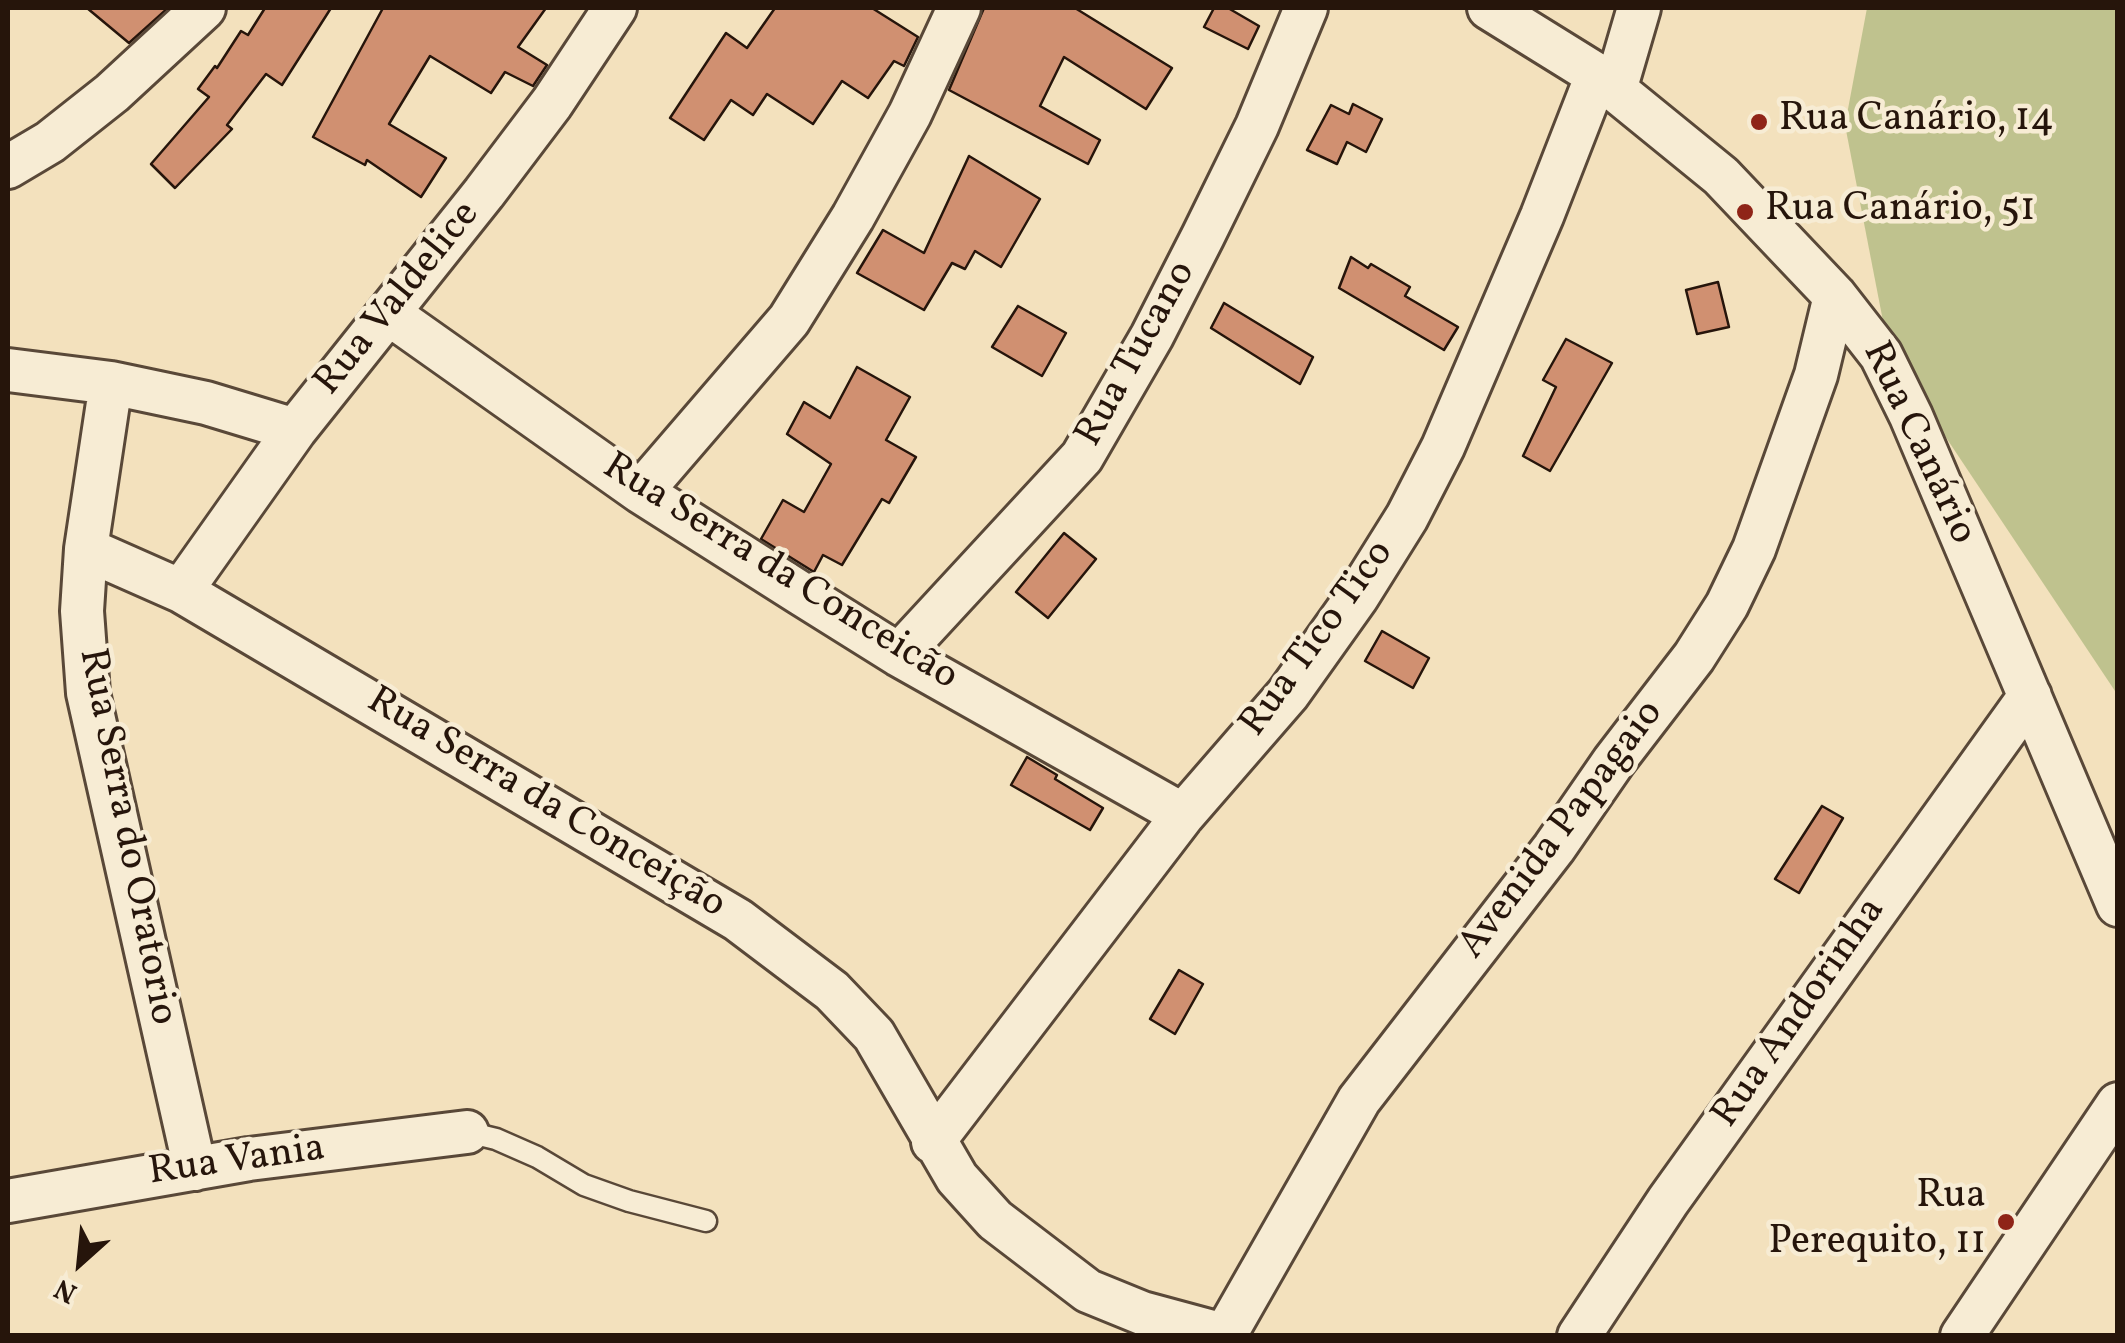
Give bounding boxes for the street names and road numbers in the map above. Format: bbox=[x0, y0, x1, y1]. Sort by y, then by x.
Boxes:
street label: Rua Valdelice bbox=[306, 193, 492, 407]
street label: Rua Tucano bbox=[1067, 254, 1209, 456]
street label: Rua Canário bbox=[1849, 335, 1985, 553]
street label: Rua Serra da Conceicão bbox=[592, 445, 966, 703]
street label: Rua Tico Tico bbox=[1232, 532, 1406, 748]
street label: Rua Serra do Oratorio bbox=[65, 645, 185, 1029]
street label: Rua Serra da Conceição bbox=[357, 679, 733, 931]
street label: Avenida Papagaio bbox=[1450, 692, 1676, 970]
street label: Rua Andorinha bbox=[1704, 890, 1898, 1138]
street label: Rua Vania bbox=[146, 1127, 328, 1199]

